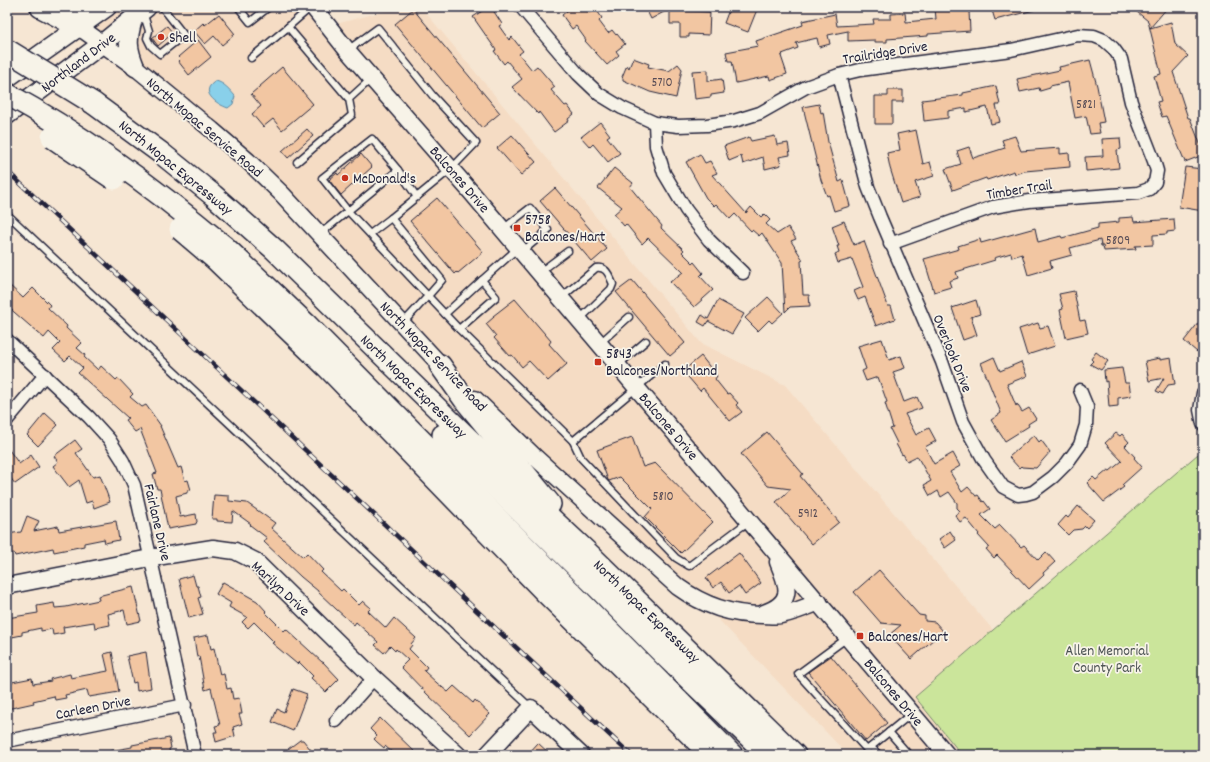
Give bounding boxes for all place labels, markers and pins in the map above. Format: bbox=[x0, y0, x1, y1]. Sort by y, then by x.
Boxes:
place label: Shell bbox=[169, 28, 197, 50]
marker: Shell bbox=[156, 32, 166, 42]
place label: McDonald's bbox=[353, 169, 416, 191]
marker: McDonald's bbox=[340, 173, 350, 183]
place label: 5758 Balcones/Hart bbox=[525, 210, 606, 249]
marker: 5758 Balcones/Hart bbox=[512, 223, 522, 233]
place label: 5843 Balcones/Northland bbox=[606, 344, 717, 383]
marker: 5843 Balcones/Northland bbox=[593, 357, 603, 367]
place label: Balcones/Hart bbox=[868, 627, 949, 649]
marker: Balcones/Hart bbox=[855, 631, 865, 641]

